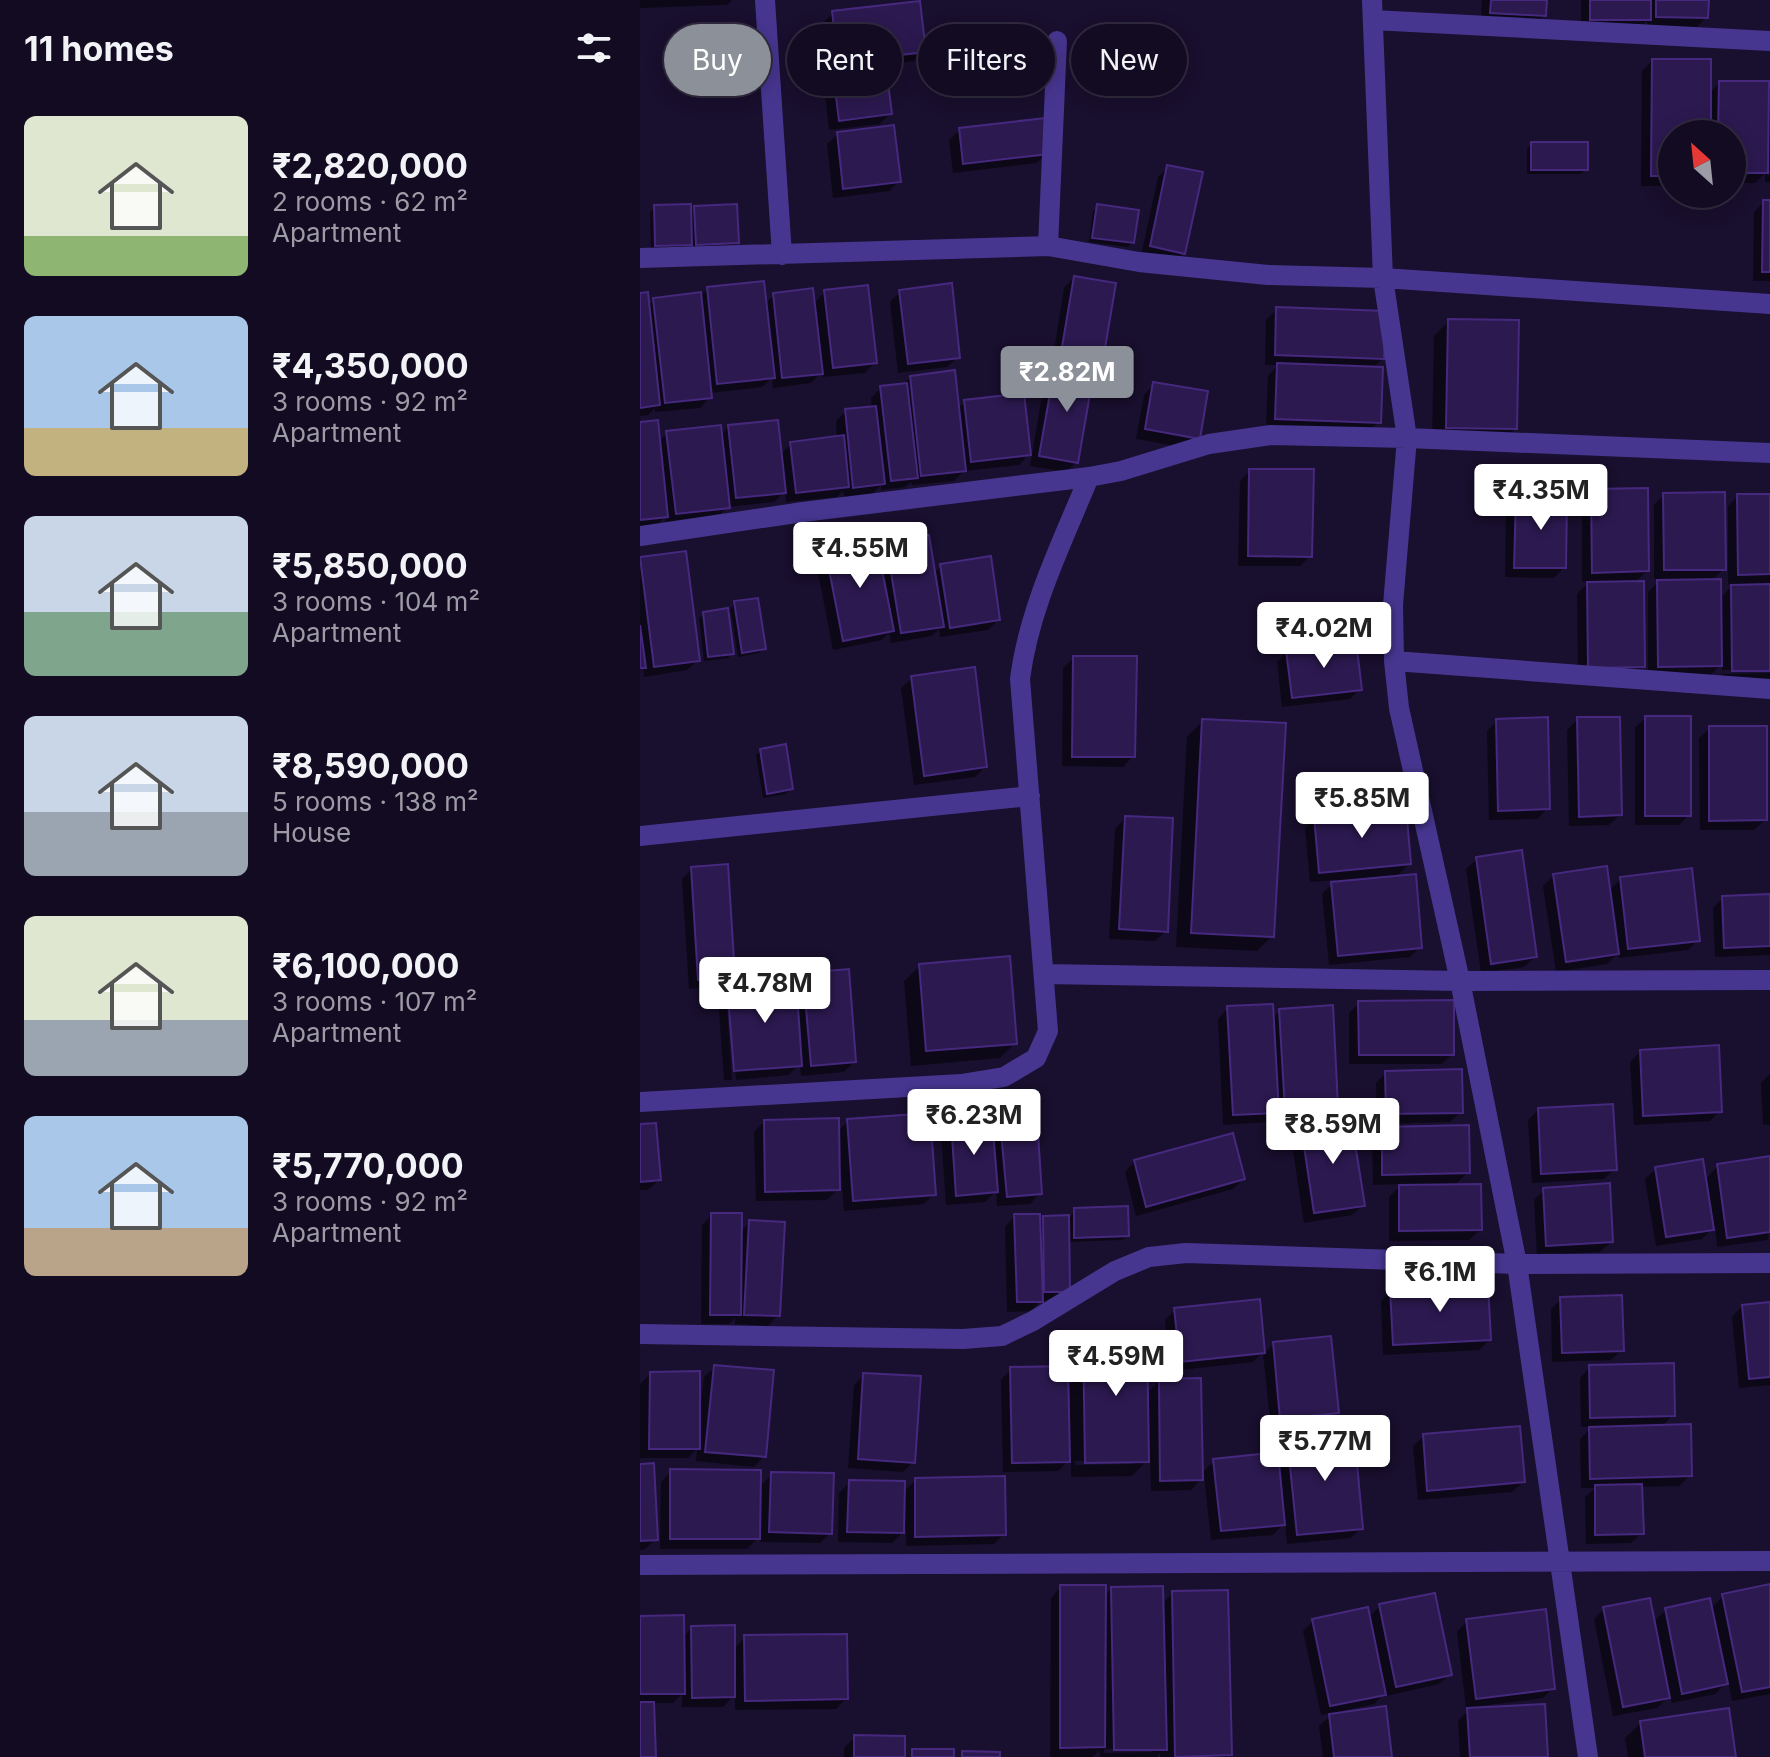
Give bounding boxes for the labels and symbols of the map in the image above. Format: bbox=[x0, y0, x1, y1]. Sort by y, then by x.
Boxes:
north arrow bbox=[1658, 120, 1746, 208]
pin: ₹2.82M bbox=[1002, 346, 1132, 414]
pin: ₹4.35M bbox=[1476, 464, 1606, 532]
pin: ₹4.55M bbox=[795, 522, 925, 590]
pin: ₹4.02M bbox=[1259, 602, 1389, 670]
pin: ₹5.85M bbox=[1297, 772, 1427, 840]
pin: ₹4.78M bbox=[700, 957, 830, 1025]
pin: ₹6.23M bbox=[909, 1089, 1039, 1157]
pin: ₹8.59M bbox=[1268, 1098, 1398, 1166]
pin: ₹6.1M bbox=[1384, 1246, 1496, 1314]
pin: ₹4.59M bbox=[1051, 1330, 1181, 1398]
pin: ₹5.77M bbox=[1260, 1415, 1390, 1483]

